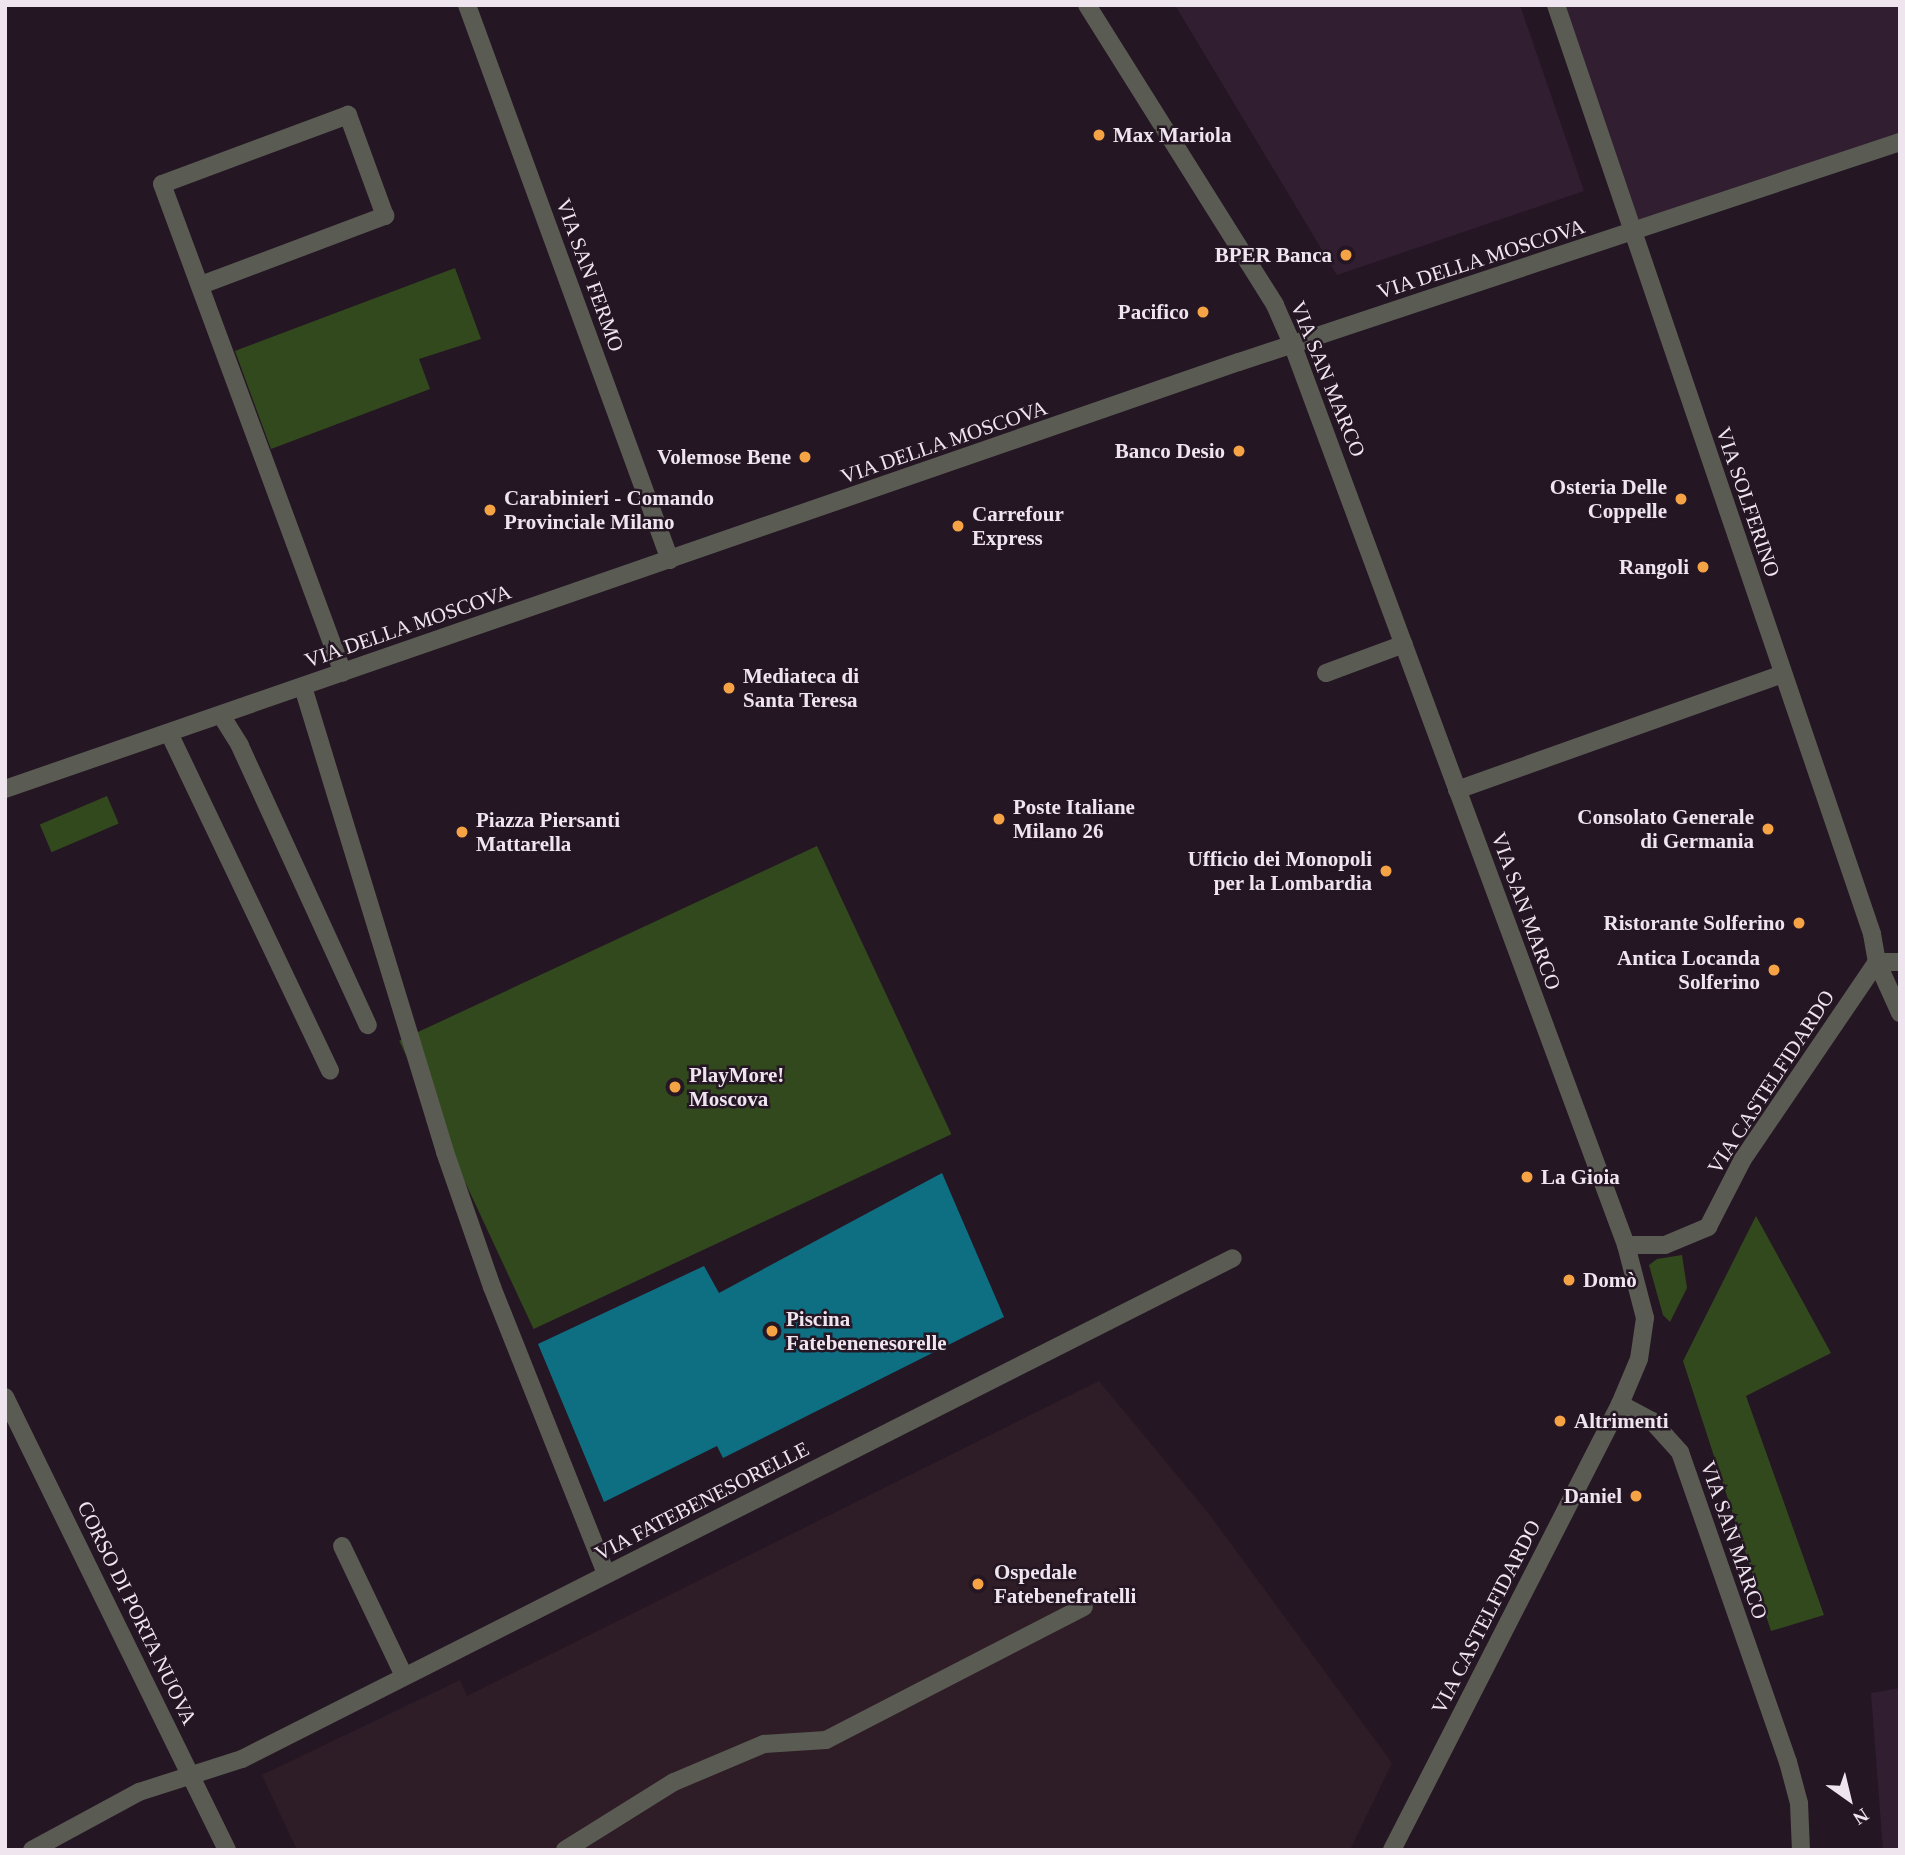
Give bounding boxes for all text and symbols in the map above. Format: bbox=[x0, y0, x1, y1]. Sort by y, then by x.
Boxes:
place label: Max Mariola bbox=[1113, 122, 1231, 148]
marker: Max Mariola bbox=[1091, 127, 1107, 143]
street label: VIA SAN FERMO bbox=[550, 194, 630, 356]
street label: VIA DELLA MOSCOVA bbox=[1373, 213, 1589, 305]
place label: BPER Banca bbox=[1215, 242, 1332, 268]
marker: BPER Banca bbox=[1338, 247, 1354, 263]
street label: VIA SAN MARCO bbox=[1285, 297, 1371, 461]
place label: Pacifico bbox=[1118, 299, 1189, 325]
marker: Pacifico bbox=[1195, 304, 1211, 320]
street label: VIA DELLA MOSCOVA bbox=[836, 394, 1052, 490]
street label: VIA SOLFERINO bbox=[1710, 423, 1786, 581]
place label: Banco Desio bbox=[1115, 438, 1225, 464]
marker: Banco Desio bbox=[1231, 443, 1247, 459]
place label: Volemose Bene bbox=[657, 444, 791, 470]
marker: Volemose Bene bbox=[797, 449, 813, 465]
place label: Osteria Delle Coppelle bbox=[1550, 474, 1667, 524]
place label: Carabinieri - Comando Provinciale Milano bbox=[504, 485, 714, 535]
marker: Osteria Delle Coppelle bbox=[1673, 491, 1689, 507]
place label: Carrefour Express bbox=[972, 501, 1064, 551]
marker: Carabinieri - Comando Provinciale Milano bbox=[482, 502, 498, 518]
marker: Carrefour Express bbox=[950, 518, 966, 534]
place label: Rangoli bbox=[1619, 554, 1689, 580]
marker: Rangoli bbox=[1695, 559, 1711, 575]
street label: VIA DELLA MOSCOVA bbox=[300, 578, 516, 674]
place label: Mediateca di Santa Teresa bbox=[743, 663, 859, 713]
marker: Mediateca di Santa Teresa bbox=[721, 680, 737, 696]
place label: Poste Italiane Milano 26 bbox=[1013, 794, 1135, 844]
place label: Consolato Generale di Germania bbox=[1577, 804, 1754, 854]
place label: Piazza Piersanti Mattarella bbox=[476, 807, 620, 857]
marker: Poste Italiane Milano 26 bbox=[991, 811, 1007, 827]
marker: Consolato Generale di Germania bbox=[1760, 821, 1776, 837]
marker: Piazza Piersanti Mattarella bbox=[454, 824, 470, 840]
street label: VIA SAN MARCO bbox=[1486, 828, 1566, 994]
place label: Ufficio dei Monopoli per la Lombardia bbox=[1188, 846, 1372, 896]
marker: Ufficio dei Monopoli per la Lombardia bbox=[1378, 863, 1394, 879]
place label: Ristorante Solferino bbox=[1604, 910, 1785, 936]
marker: Ristorante Solferino bbox=[1791, 915, 1807, 931]
place label: Antica Locanda Solferino bbox=[1617, 945, 1760, 995]
marker: Antica Locanda Solferino bbox=[1766, 962, 1782, 978]
street label: VIA CASTELFIDARDO bbox=[1702, 985, 1840, 1179]
place label: PlayMore! Moscova bbox=[689, 1062, 784, 1112]
marker: PlayMore! Moscova bbox=[667, 1079, 683, 1095]
place label: La Gioia bbox=[1541, 1164, 1620, 1190]
marker: La Gioia bbox=[1519, 1169, 1535, 1185]
place label: Domò bbox=[1583, 1267, 1637, 1293]
marker: Domò bbox=[1561, 1272, 1577, 1288]
place label: Piscina Fatebenenesorelle bbox=[786, 1306, 947, 1356]
marker: Piscina Fatebenenesorelle bbox=[764, 1323, 780, 1339]
place label: Altrimenti bbox=[1574, 1408, 1668, 1434]
marker: Altrimenti bbox=[1552, 1413, 1568, 1429]
street label: VIA FATEBENESORELLE bbox=[590, 1436, 814, 1566]
street label: VIA SAN MARCO bbox=[1695, 1457, 1773, 1623]
place label: Daniel bbox=[1564, 1483, 1622, 1509]
marker: Daniel bbox=[1628, 1488, 1644, 1504]
street label: CORSO DI PORTA NUOVA bbox=[72, 1496, 202, 1730]
street label: VIA CASTELFIDARDO bbox=[1426, 1515, 1546, 1719]
place label: Ospedale Fatebenefratelli bbox=[994, 1559, 1136, 1609]
marker: Ospedale Fatebenefratelli bbox=[968, 1574, 988, 1594]
north arrow bbox=[1814, 1764, 1884, 1834]
text: N bbox=[1849, 1804, 1873, 1829]

